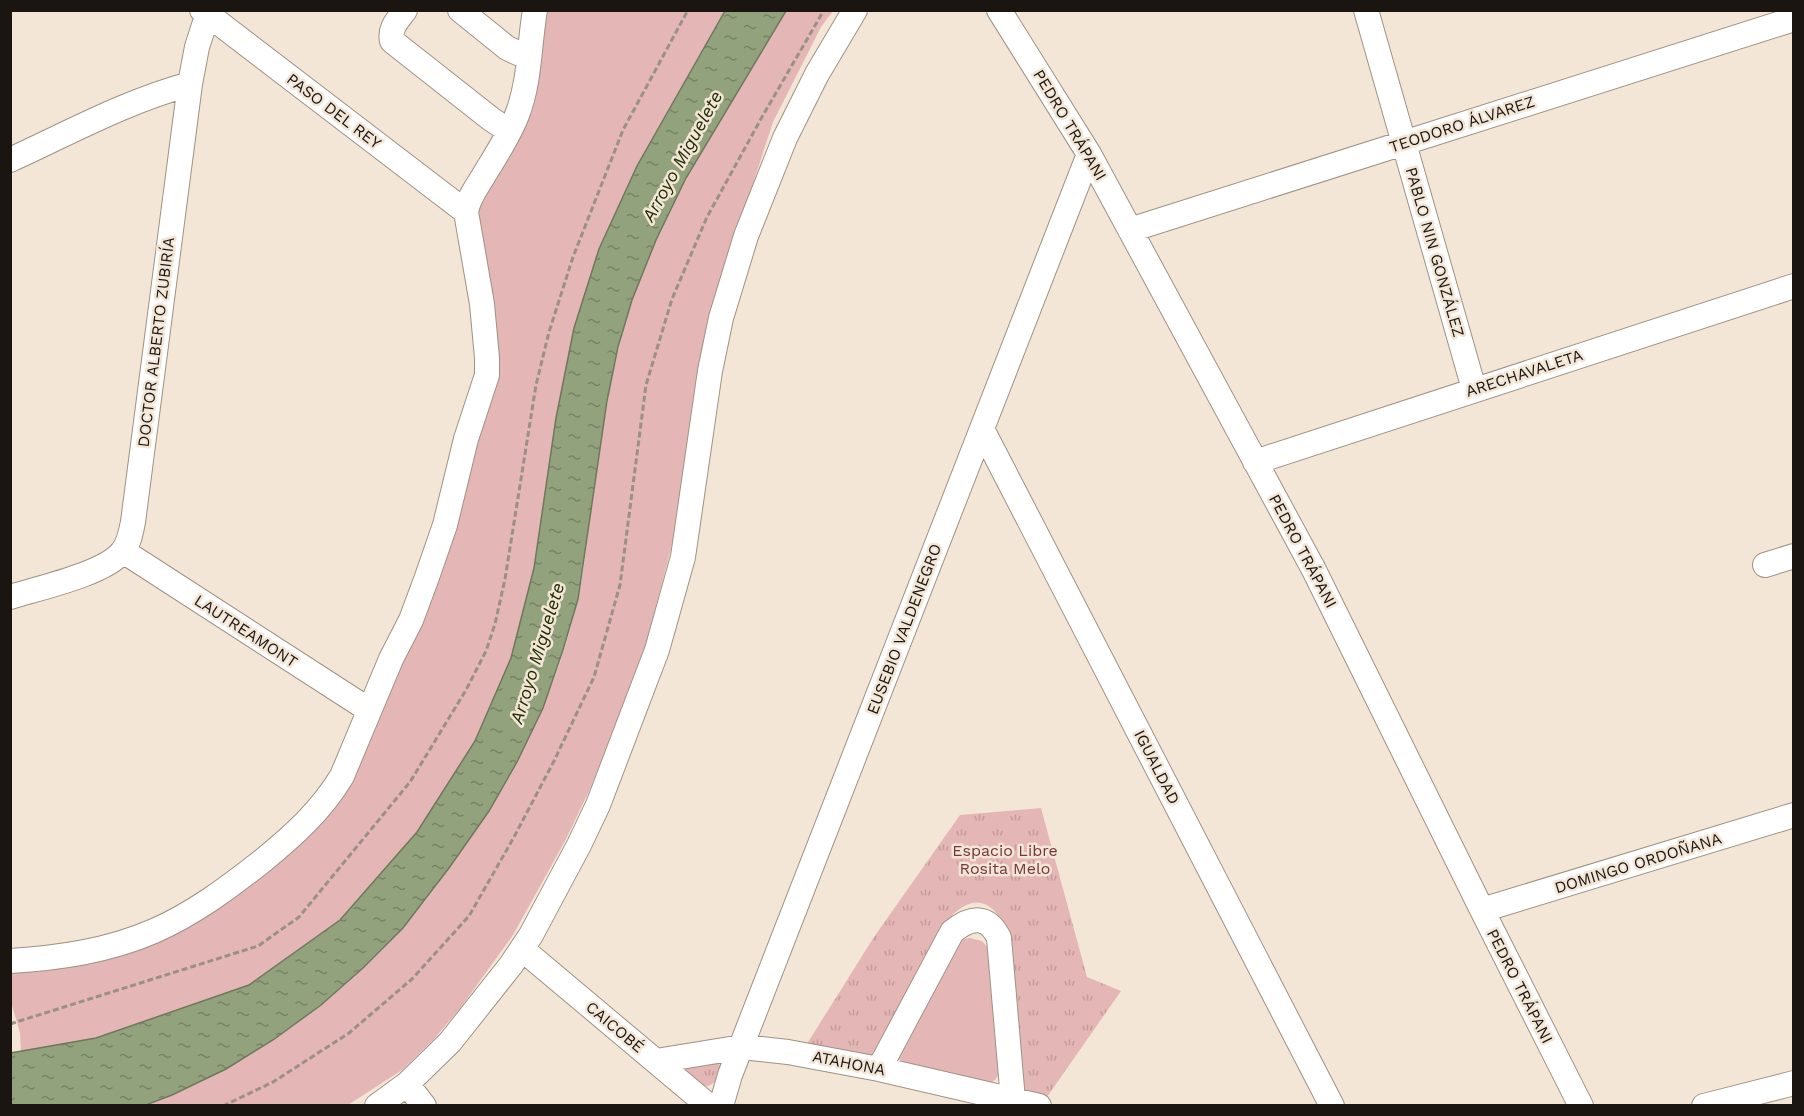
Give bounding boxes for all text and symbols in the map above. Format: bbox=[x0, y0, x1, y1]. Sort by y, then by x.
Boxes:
street label: PEDRO TRÁPANI bbox=[1029, 66, 1111, 184]
street label: PASO DEL REY bbox=[283, 69, 385, 153]
water label: Arroyo Miguelete bbox=[637, 87, 727, 226]
street label: TEODORO ÁLVAREZ bbox=[1387, 92, 1537, 156]
street label: PABLO NIN GONZÁLEZ bbox=[1402, 165, 1468, 339]
street label: DOCTOR ALBERTO ZUBIRÍA bbox=[134, 235, 178, 448]
street label: ARECHAVALETA bbox=[1463, 345, 1585, 401]
street label: PEDRO TRÁPANI bbox=[1265, 491, 1341, 611]
street label: EUSEBIO VALDENEGRO bbox=[863, 541, 945, 717]
water label: Arroyo Miguelete bbox=[505, 580, 568, 727]
street label: LAUTREAMONT bbox=[191, 591, 301, 672]
street label: IGUALDAD bbox=[1130, 727, 1184, 807]
street label: DOMINGO ORDOÑANA bbox=[1552, 828, 1724, 897]
park label: Espacio Libre Rosita Melo bbox=[952, 841, 1058, 878]
street label: PEDRO TRÁPANI bbox=[1483, 926, 1557, 1046]
street label: CAICOBÉ bbox=[582, 997, 648, 1057]
street label: ATAHONA bbox=[811, 1047, 888, 1079]

